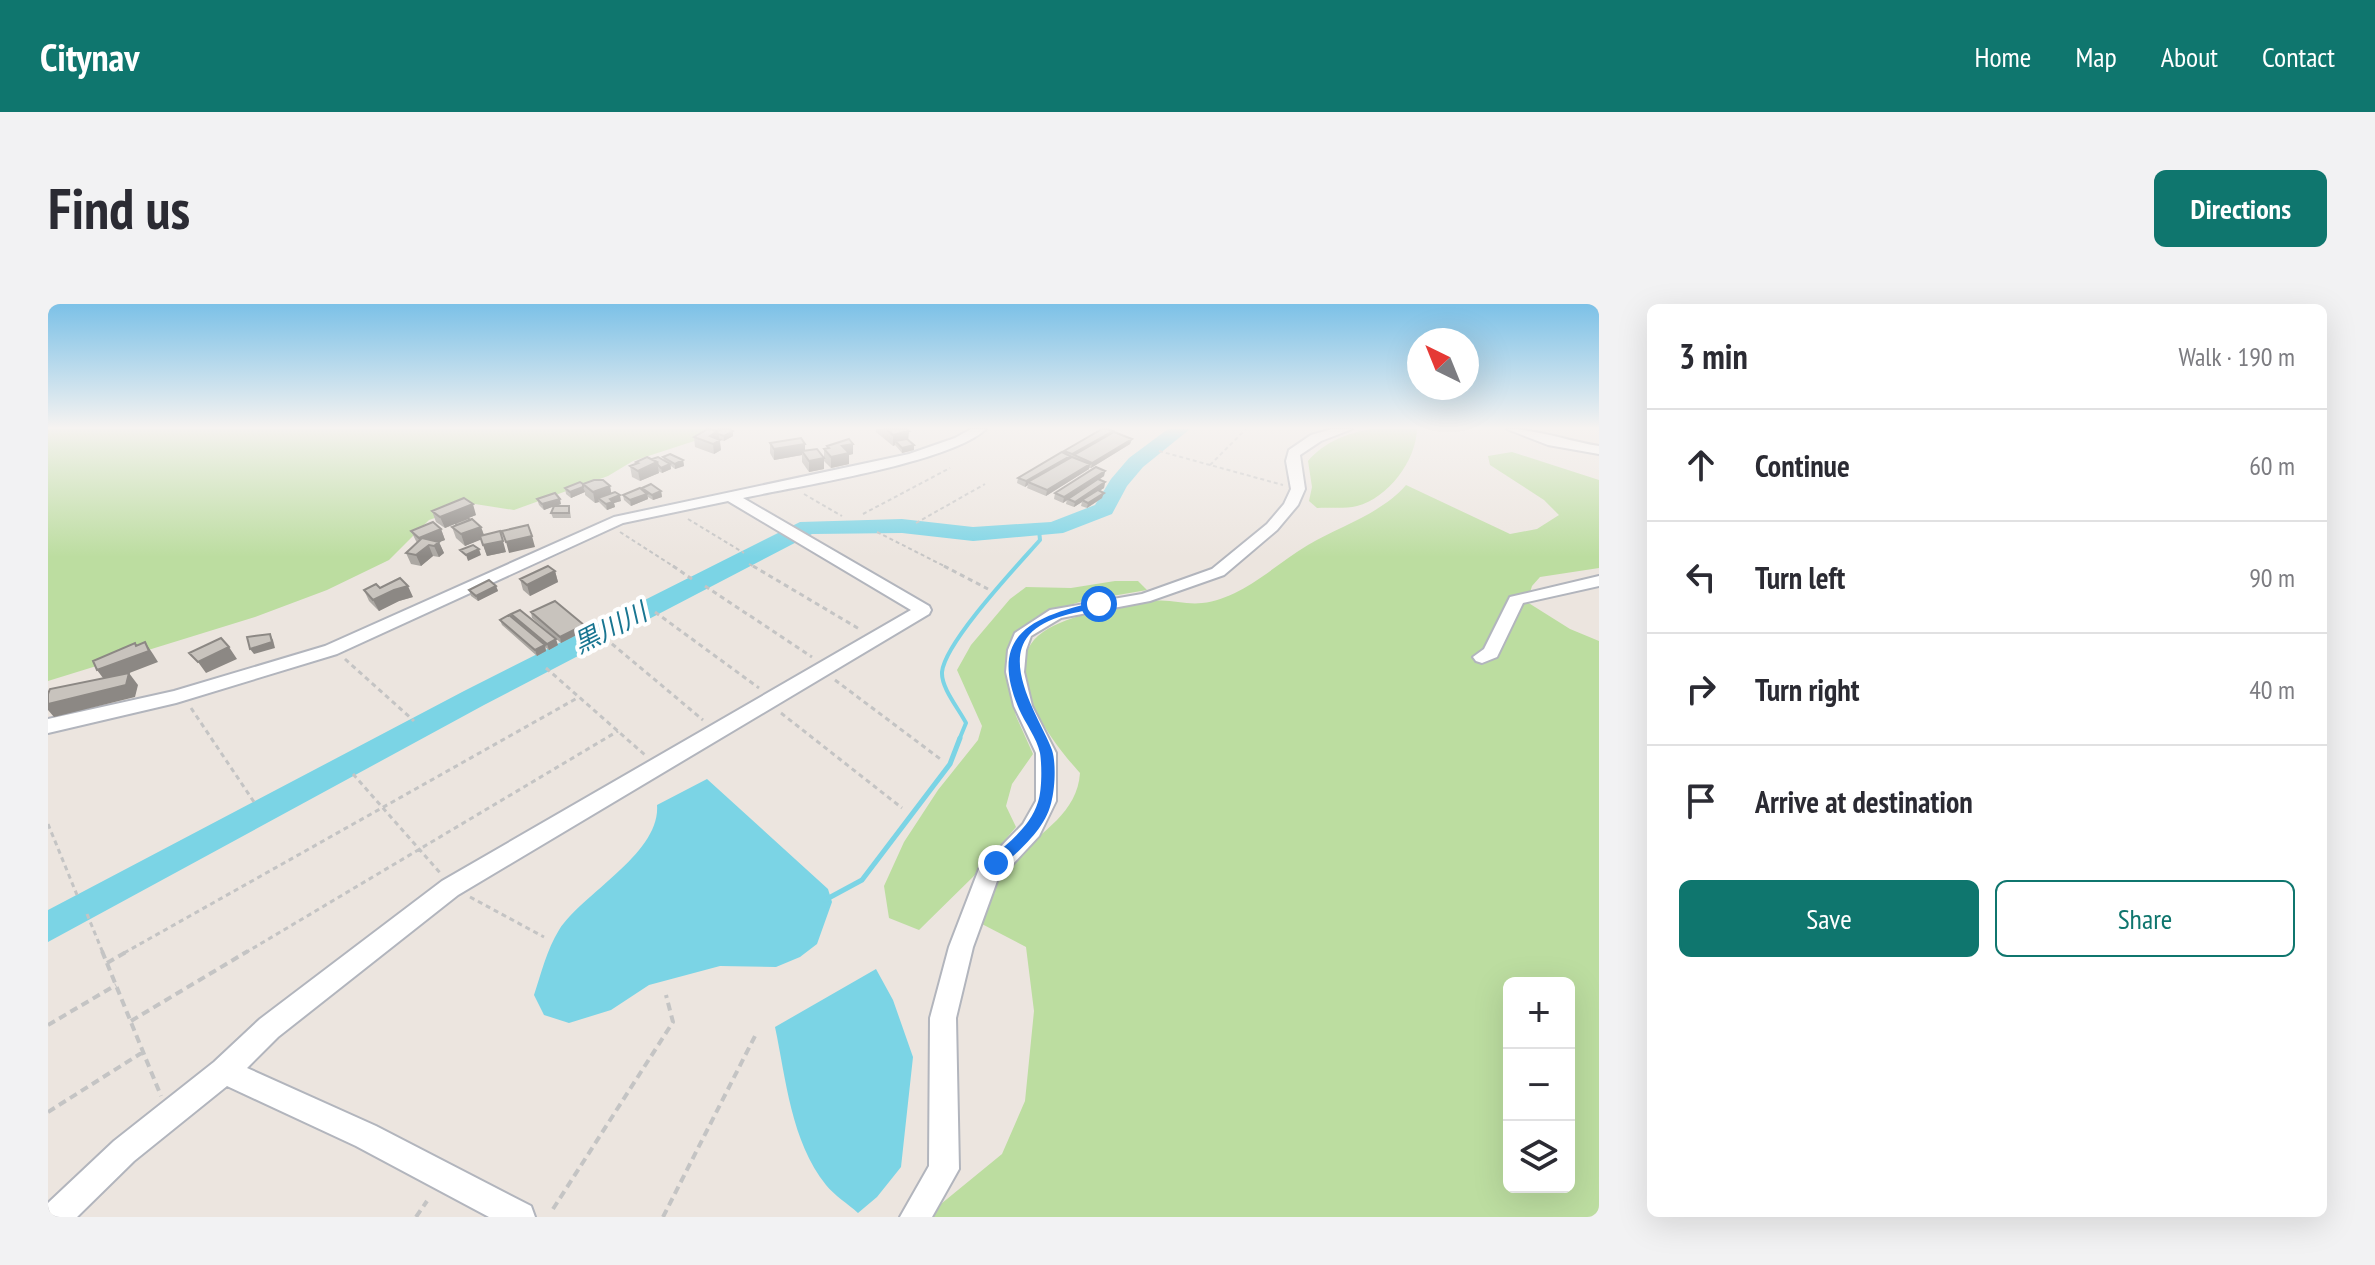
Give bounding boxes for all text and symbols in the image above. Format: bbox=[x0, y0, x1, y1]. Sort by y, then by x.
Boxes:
text: Citynav bbox=[40, 32, 139, 81]
text: Home bbox=[1975, 38, 2031, 75]
text: Map bbox=[2075, 38, 2117, 75]
text: About bbox=[2161, 38, 2218, 75]
text: Contact bbox=[2262, 38, 2335, 75]
button: Directions bbox=[2154, 170, 2327, 247]
text: Find us bbox=[48, 172, 190, 244]
north arrow bbox=[1407, 328, 1479, 400]
text: 3 min bbox=[1679, 334, 1748, 378]
text: Walk · 190 m bbox=[2178, 340, 2295, 373]
icon: ahead bbox=[1679, 443, 1723, 487]
text: Continue bbox=[1755, 446, 1850, 485]
text: 60 m bbox=[2249, 449, 2295, 482]
icon: left bbox=[1679, 555, 1723, 599]
text: Turn left bbox=[1755, 558, 1845, 597]
text: 90 m bbox=[2249, 561, 2295, 594]
route start bbox=[1081, 586, 1117, 622]
water label: 黒川川 bbox=[568, 594, 655, 660]
icon: right bbox=[1679, 667, 1723, 711]
text: Turn right bbox=[1755, 670, 1859, 709]
text: 40 m bbox=[2249, 673, 2295, 706]
icon: arrive bbox=[1679, 779, 1723, 823]
text: Arrive at destination bbox=[1755, 782, 1973, 821]
route end bbox=[978, 845, 1014, 881]
button: Save bbox=[1679, 880, 1979, 957]
button: Share bbox=[1995, 880, 2295, 957]
map controls bbox=[1503, 977, 1575, 1193]
button: + bbox=[1503, 977, 1575, 1049]
button: − bbox=[1503, 1049, 1575, 1121]
button: layers bbox=[1503, 1121, 1575, 1193]

